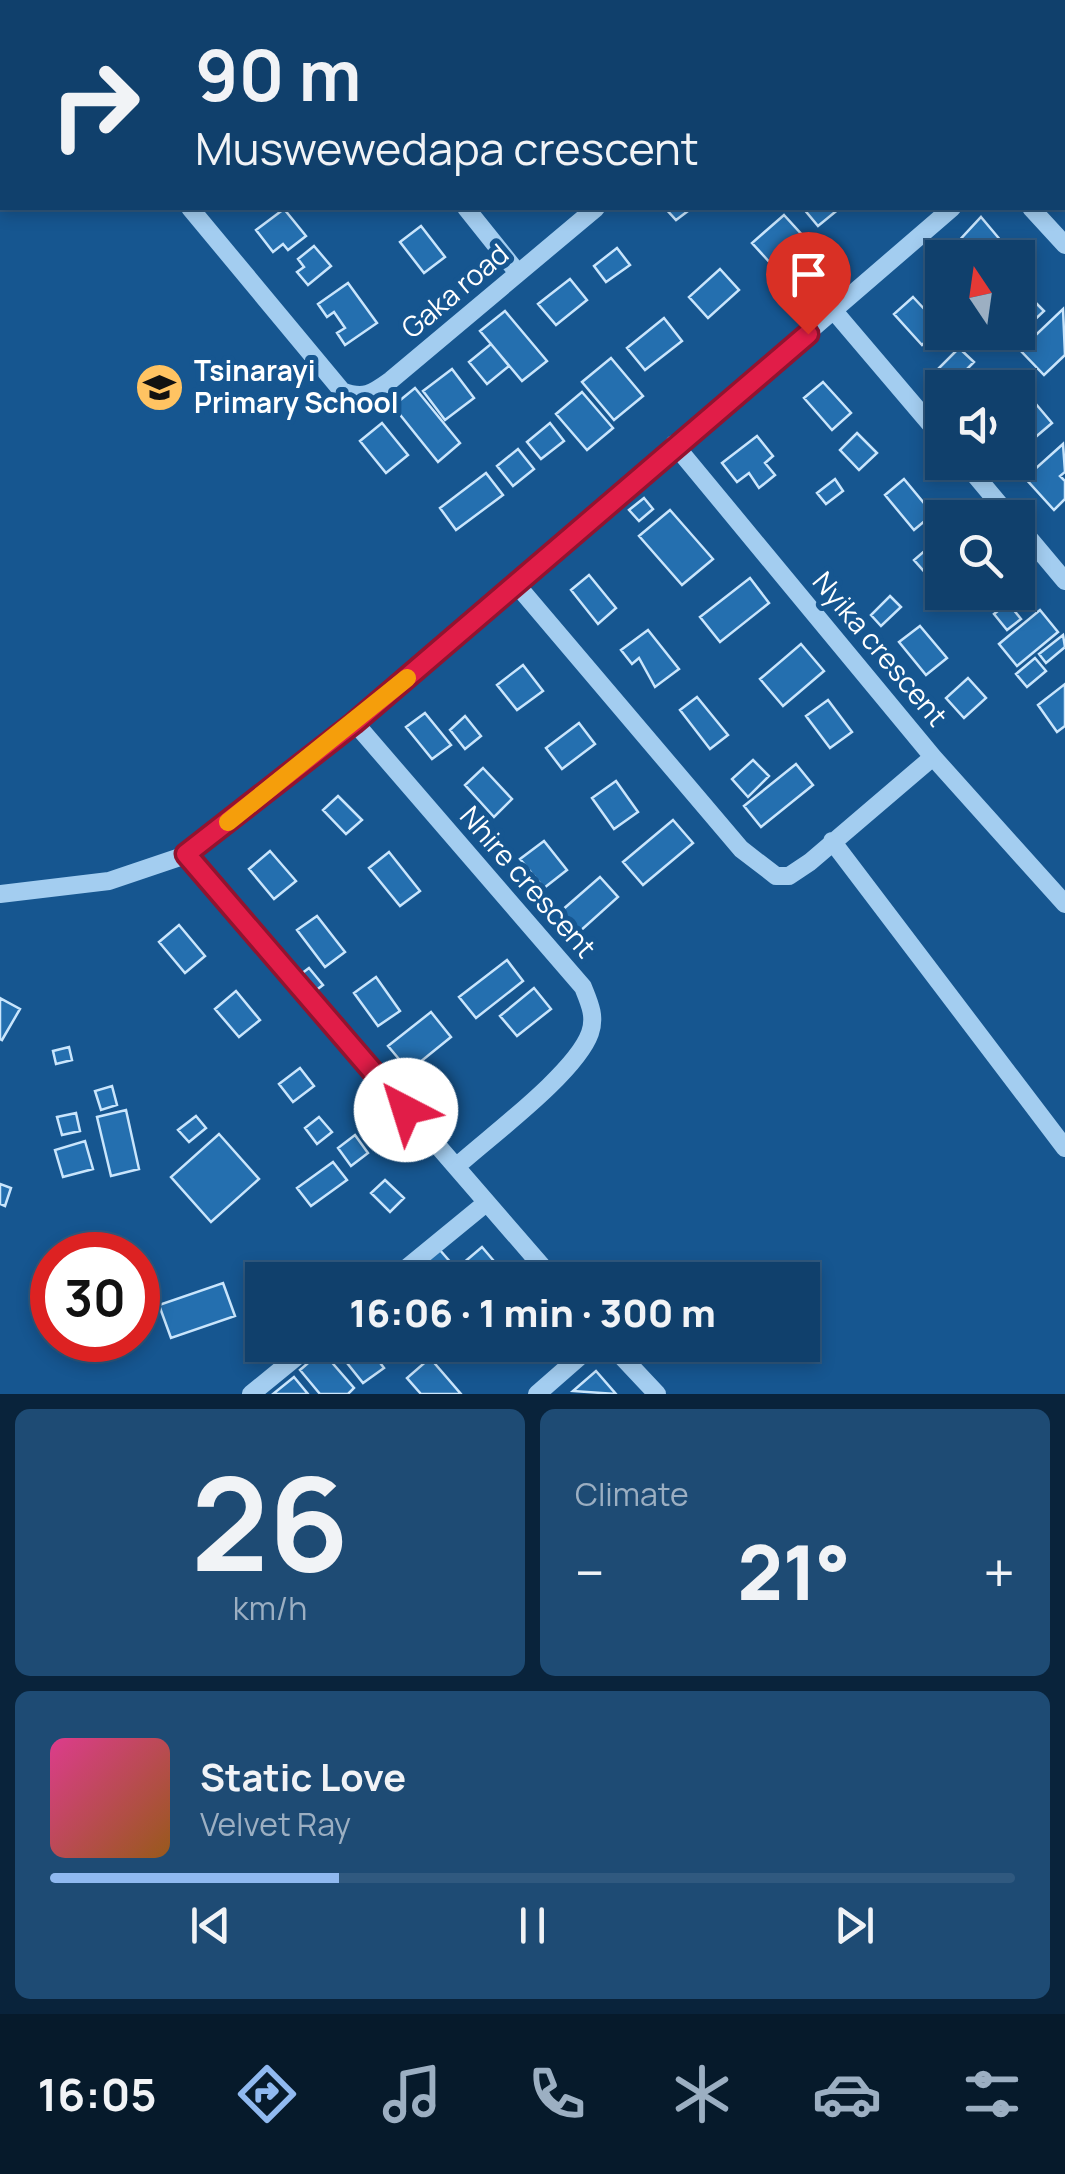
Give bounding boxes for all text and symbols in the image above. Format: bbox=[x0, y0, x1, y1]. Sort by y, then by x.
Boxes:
text: 90 m bbox=[195, 26, 362, 122]
icon: right bbox=[30, 40, 160, 170]
text: Muswewedapa crescent bbox=[195, 117, 699, 179]
pin bbox=[766, 232, 851, 335]
street label: Gaka road bbox=[393, 234, 516, 346]
north arrow bbox=[925, 240, 1035, 350]
map controls bbox=[925, 240, 1035, 610]
icon: arrive bbox=[781, 247, 836, 302]
place label: Tsinarayi Primary School bbox=[194, 351, 399, 421]
school or university icon: Tsinarayi Primary School bbox=[133, 361, 185, 413]
button: sound bbox=[925, 370, 1035, 480]
button: search bbox=[925, 500, 1035, 610]
street label: Nyika crescent bbox=[805, 563, 957, 734]
street label: Nhire crescent bbox=[452, 797, 605, 965]
position arrow bbox=[354, 1058, 458, 1162]
speed limit sign: 30 bbox=[30, 1232, 160, 1362]
text: 16:06 · 1 min · 300 m bbox=[349, 1286, 716, 1338]
text: 26 bbox=[191, 1432, 349, 1610]
text: Climate bbox=[575, 1472, 689, 1516]
text: 21° bbox=[737, 1520, 851, 1623]
text: − bbox=[575, 1534, 605, 1610]
text: + bbox=[983, 1534, 1015, 1610]
text: km/h bbox=[233, 1586, 307, 1630]
text: Static Love bbox=[200, 1750, 406, 1802]
text: Velvet Ray bbox=[200, 1802, 351, 1846]
icon: previous bbox=[183, 1898, 238, 1953]
icon: pause bbox=[505, 1898, 560, 1953]
icon: next bbox=[827, 1898, 882, 1953]
icon: directions bbox=[232, 2059, 302, 2129]
icon: music bbox=[377, 2059, 447, 2129]
icon: phone bbox=[522, 2059, 592, 2129]
icon: climate bbox=[667, 2059, 737, 2129]
icon: car bbox=[812, 2059, 882, 2129]
icon: filters bbox=[957, 2059, 1027, 2129]
text: 16:05 bbox=[38, 2063, 157, 2125]

